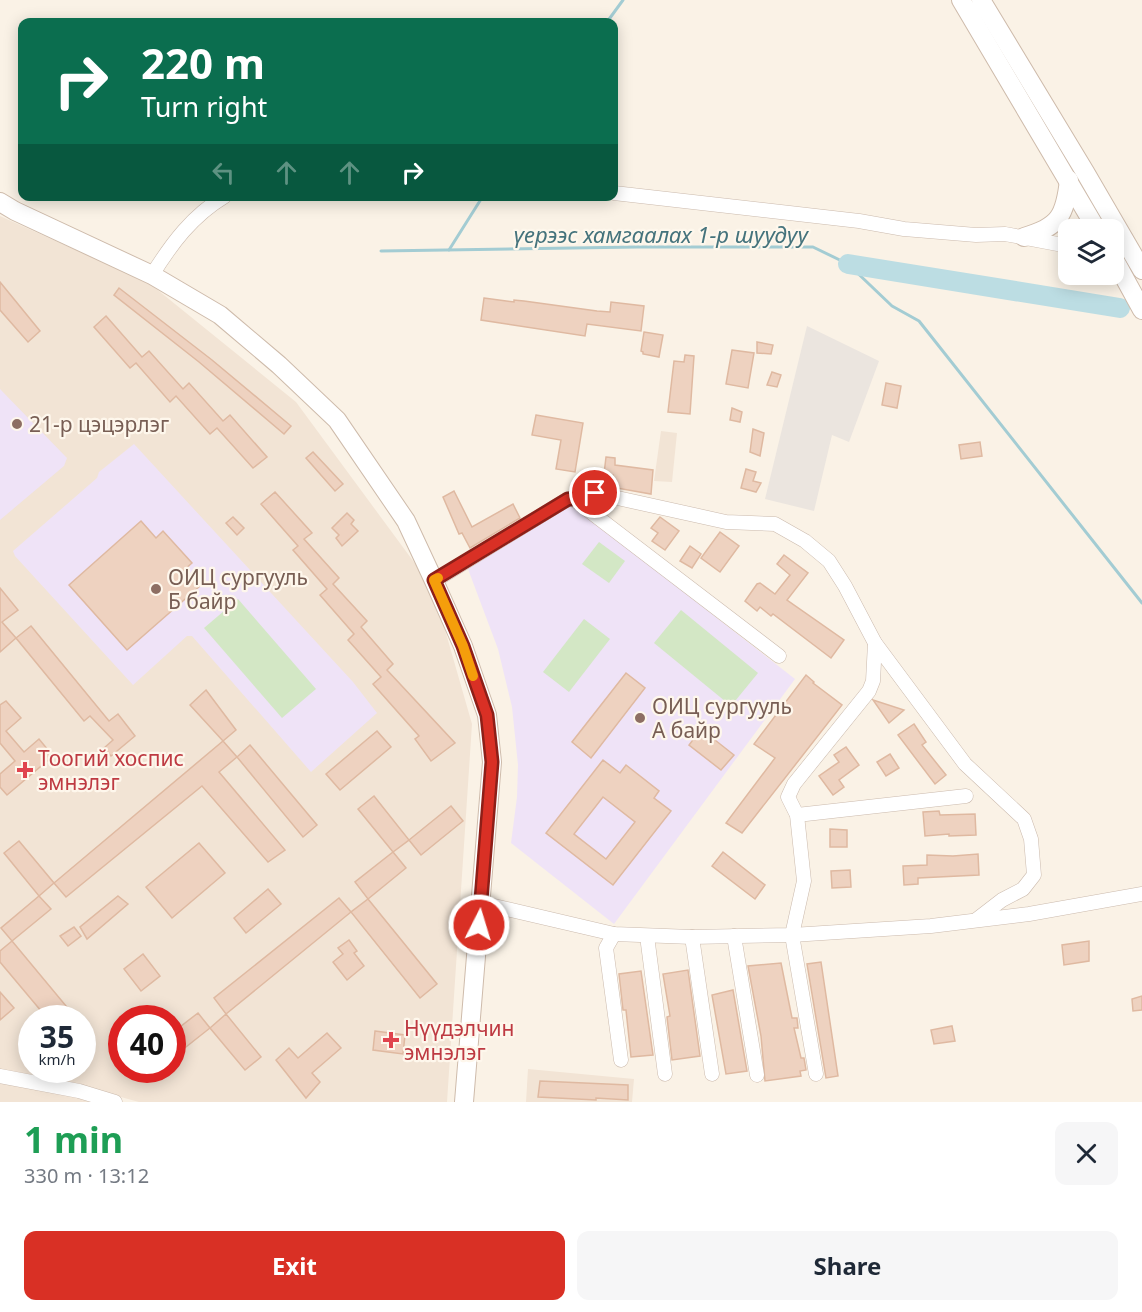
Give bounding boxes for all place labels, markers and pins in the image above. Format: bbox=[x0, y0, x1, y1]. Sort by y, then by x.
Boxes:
place label: 21-р цэцэрлэг bbox=[29, 410, 169, 438]
marker: 21-р цэцэрлэг bbox=[10, 417, 24, 431]
pin bbox=[569, 467, 620, 518]
place label: ОИЦ сургууль Б байр bbox=[168, 563, 308, 615]
marker: ОИЦ сургууль Б байр bbox=[149, 582, 163, 596]
place label: ОИЦ сургууль А байр bbox=[652, 692, 792, 744]
marker: ОИЦ сургууль А байр bbox=[633, 711, 647, 725]
place label: Тоогий хоспис эмнэлэг bbox=[38, 744, 184, 796]
marker: Тоогий хоспис эмнэлэг bbox=[16, 761, 34, 779]
place label: Нүүдэлчин эмнэлэг bbox=[404, 1014, 514, 1066]
marker: Нүүдэлчин эмнэлэг bbox=[382, 1031, 400, 1049]

